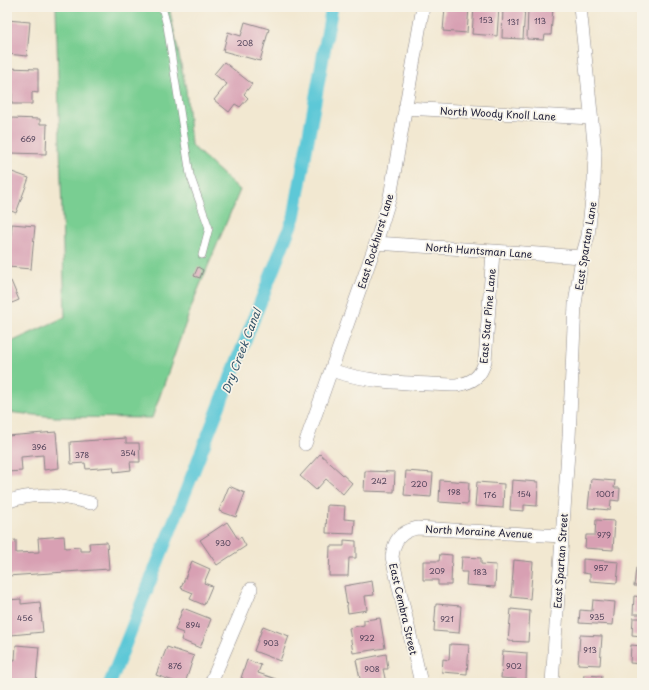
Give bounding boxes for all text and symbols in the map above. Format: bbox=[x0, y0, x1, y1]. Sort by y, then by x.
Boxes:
house number: 153 bbox=[479, 14, 493, 26]
house number: 113 bbox=[534, 15, 546, 27]
house number: 131 bbox=[507, 16, 519, 28]
house number: 208 bbox=[237, 37, 253, 49]
street label: North Woody Knoll Lane bbox=[439, 102, 557, 125]
house number: 669 bbox=[20, 133, 36, 145]
street label: East Rockhurst Lane bbox=[353, 191, 397, 290]
street label: East Spartan Lane bbox=[571, 201, 599, 291]
street label: North Huntsman Lane bbox=[425, 239, 533, 261]
street label: East Star Pine Lane bbox=[475, 267, 499, 364]
water label: Dry Creek Canal bbox=[217, 304, 266, 396]
house number: 396 bbox=[31, 441, 47, 453]
house number: 354 bbox=[120, 447, 136, 459]
house number: 378 bbox=[75, 449, 89, 461]
house number: 242 bbox=[371, 475, 387, 487]
house number: 220 bbox=[411, 478, 427, 490]
house number: 198 bbox=[447, 486, 461, 498]
house number: 154 bbox=[517, 488, 531, 500]
house number: 1001 bbox=[596, 488, 615, 500]
house number: 176 bbox=[483, 489, 497, 501]
street label: East Spartan Street bbox=[549, 513, 571, 609]
street label: North Moraine Avenue bbox=[425, 521, 534, 541]
house number: 979 bbox=[597, 529, 611, 541]
house number: 930 bbox=[215, 537, 231, 549]
street label: East Cembra Street bbox=[386, 562, 422, 656]
house number: 957 bbox=[594, 562, 609, 574]
house number: 209 bbox=[429, 565, 445, 577]
house number: 183 bbox=[473, 566, 487, 578]
house number: 935 bbox=[589, 611, 605, 623]
house number: 456 bbox=[17, 612, 33, 624]
house number: 921 bbox=[440, 613, 454, 625]
house number: 894 bbox=[186, 619, 200, 631]
house number: 922 bbox=[359, 632, 375, 644]
house number: 903 bbox=[263, 637, 279, 649]
house number: 913 bbox=[583, 644, 597, 656]
house number: 876 bbox=[168, 660, 182, 672]
house number: 902 bbox=[506, 660, 522, 672]
house number: 908 bbox=[364, 663, 380, 675]

